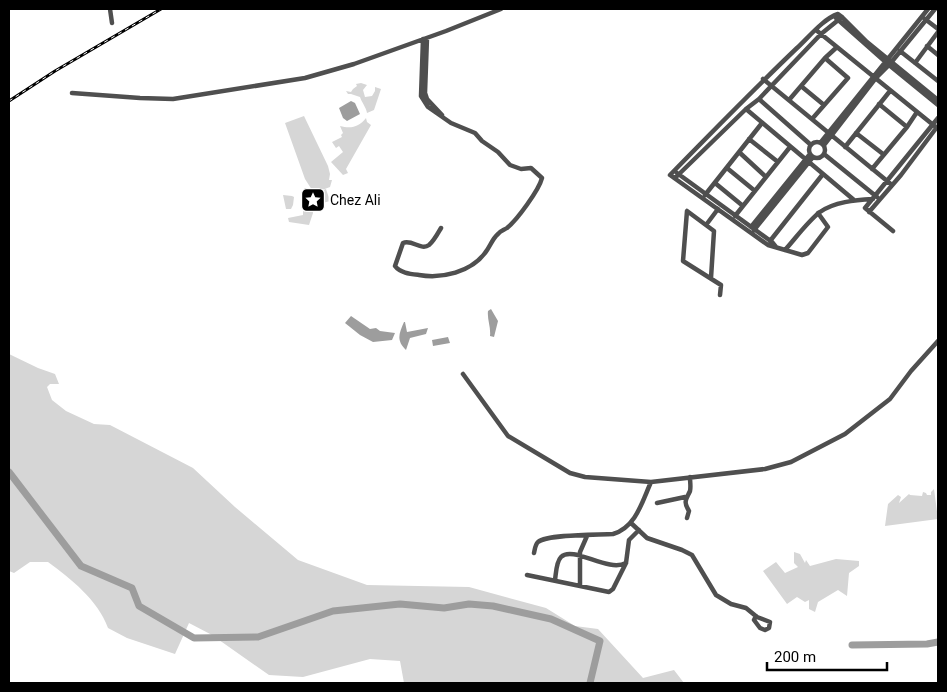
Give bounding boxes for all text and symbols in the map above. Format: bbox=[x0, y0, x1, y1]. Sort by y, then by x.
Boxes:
place icon: Chez Ali bbox=[300, 187, 326, 213]
place label: Chez Ali bbox=[330, 192, 381, 208]
scale bar bbox=[767, 640, 887, 672]
text: 200 m bbox=[774, 648, 816, 666]

